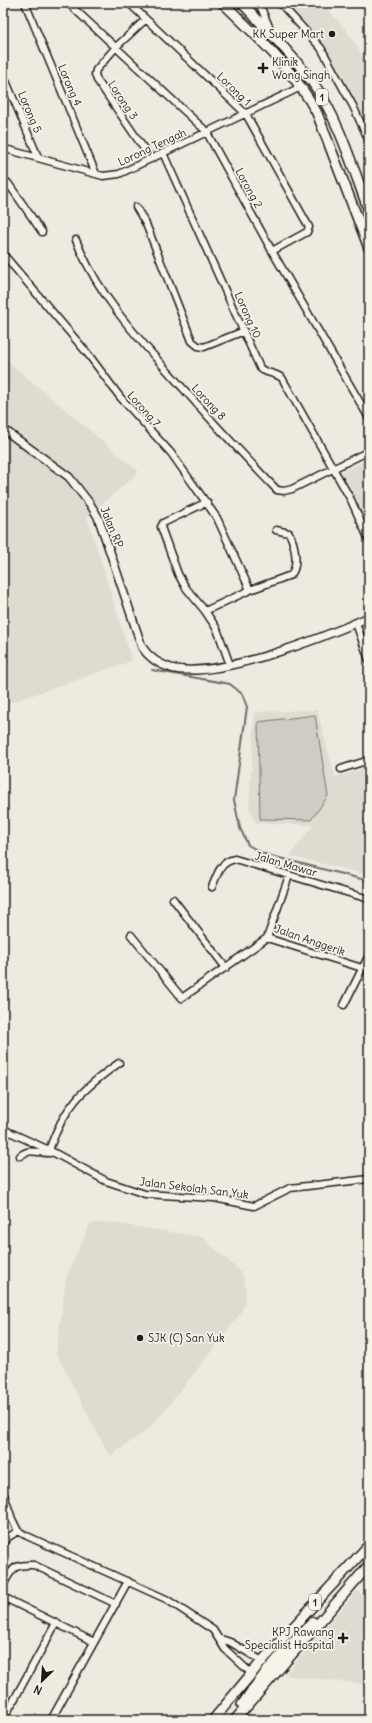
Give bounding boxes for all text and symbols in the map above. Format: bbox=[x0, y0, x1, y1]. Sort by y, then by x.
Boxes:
place label: KK Super Mart bbox=[253, 27, 324, 41]
marker: KK Super Mart bbox=[327, 29, 337, 39]
place label: Klinik Wong Singh bbox=[272, 55, 330, 82]
street label: Lorong 4 bbox=[55, 62, 85, 108]
marker: Klinik Wong Singh bbox=[257, 62, 269, 74]
street label: Lorong 1 bbox=[214, 69, 254, 109]
street label: Lorong 3 bbox=[105, 78, 141, 122]
street label: Lorong 5 bbox=[15, 89, 45, 135]
road number: 1 bbox=[316, 89, 328, 105]
street label: Lorong Tengah bbox=[116, 125, 188, 169]
street label: Lorong 2 bbox=[232, 165, 266, 211]
street label: Lorong 10 bbox=[232, 290, 264, 340]
street label: Lorong 8 bbox=[189, 381, 229, 423]
street label: Lorong 7 bbox=[124, 388, 164, 430]
street label: Jalan RP bbox=[97, 504, 127, 550]
street label: Jalan Mawar bbox=[253, 848, 319, 880]
street label: Jalan Anggerik bbox=[273, 921, 348, 959]
street label: Jalan Sekolah San Yuk bbox=[139, 1174, 250, 1202]
place label: SJK (C) San Yuk bbox=[148, 1331, 225, 1345]
marker: SJK (C) San Yuk bbox=[135, 1333, 145, 1343]
road number: 1 bbox=[309, 1594, 321, 1610]
place label: KPJ Rawang Specialist Hospital bbox=[245, 1625, 334, 1652]
marker: KPJ Rawang Specialist Hospital bbox=[337, 1632, 349, 1644]
north arrow bbox=[22, 1661, 62, 1701]
text: N bbox=[31, 1682, 44, 1698]

